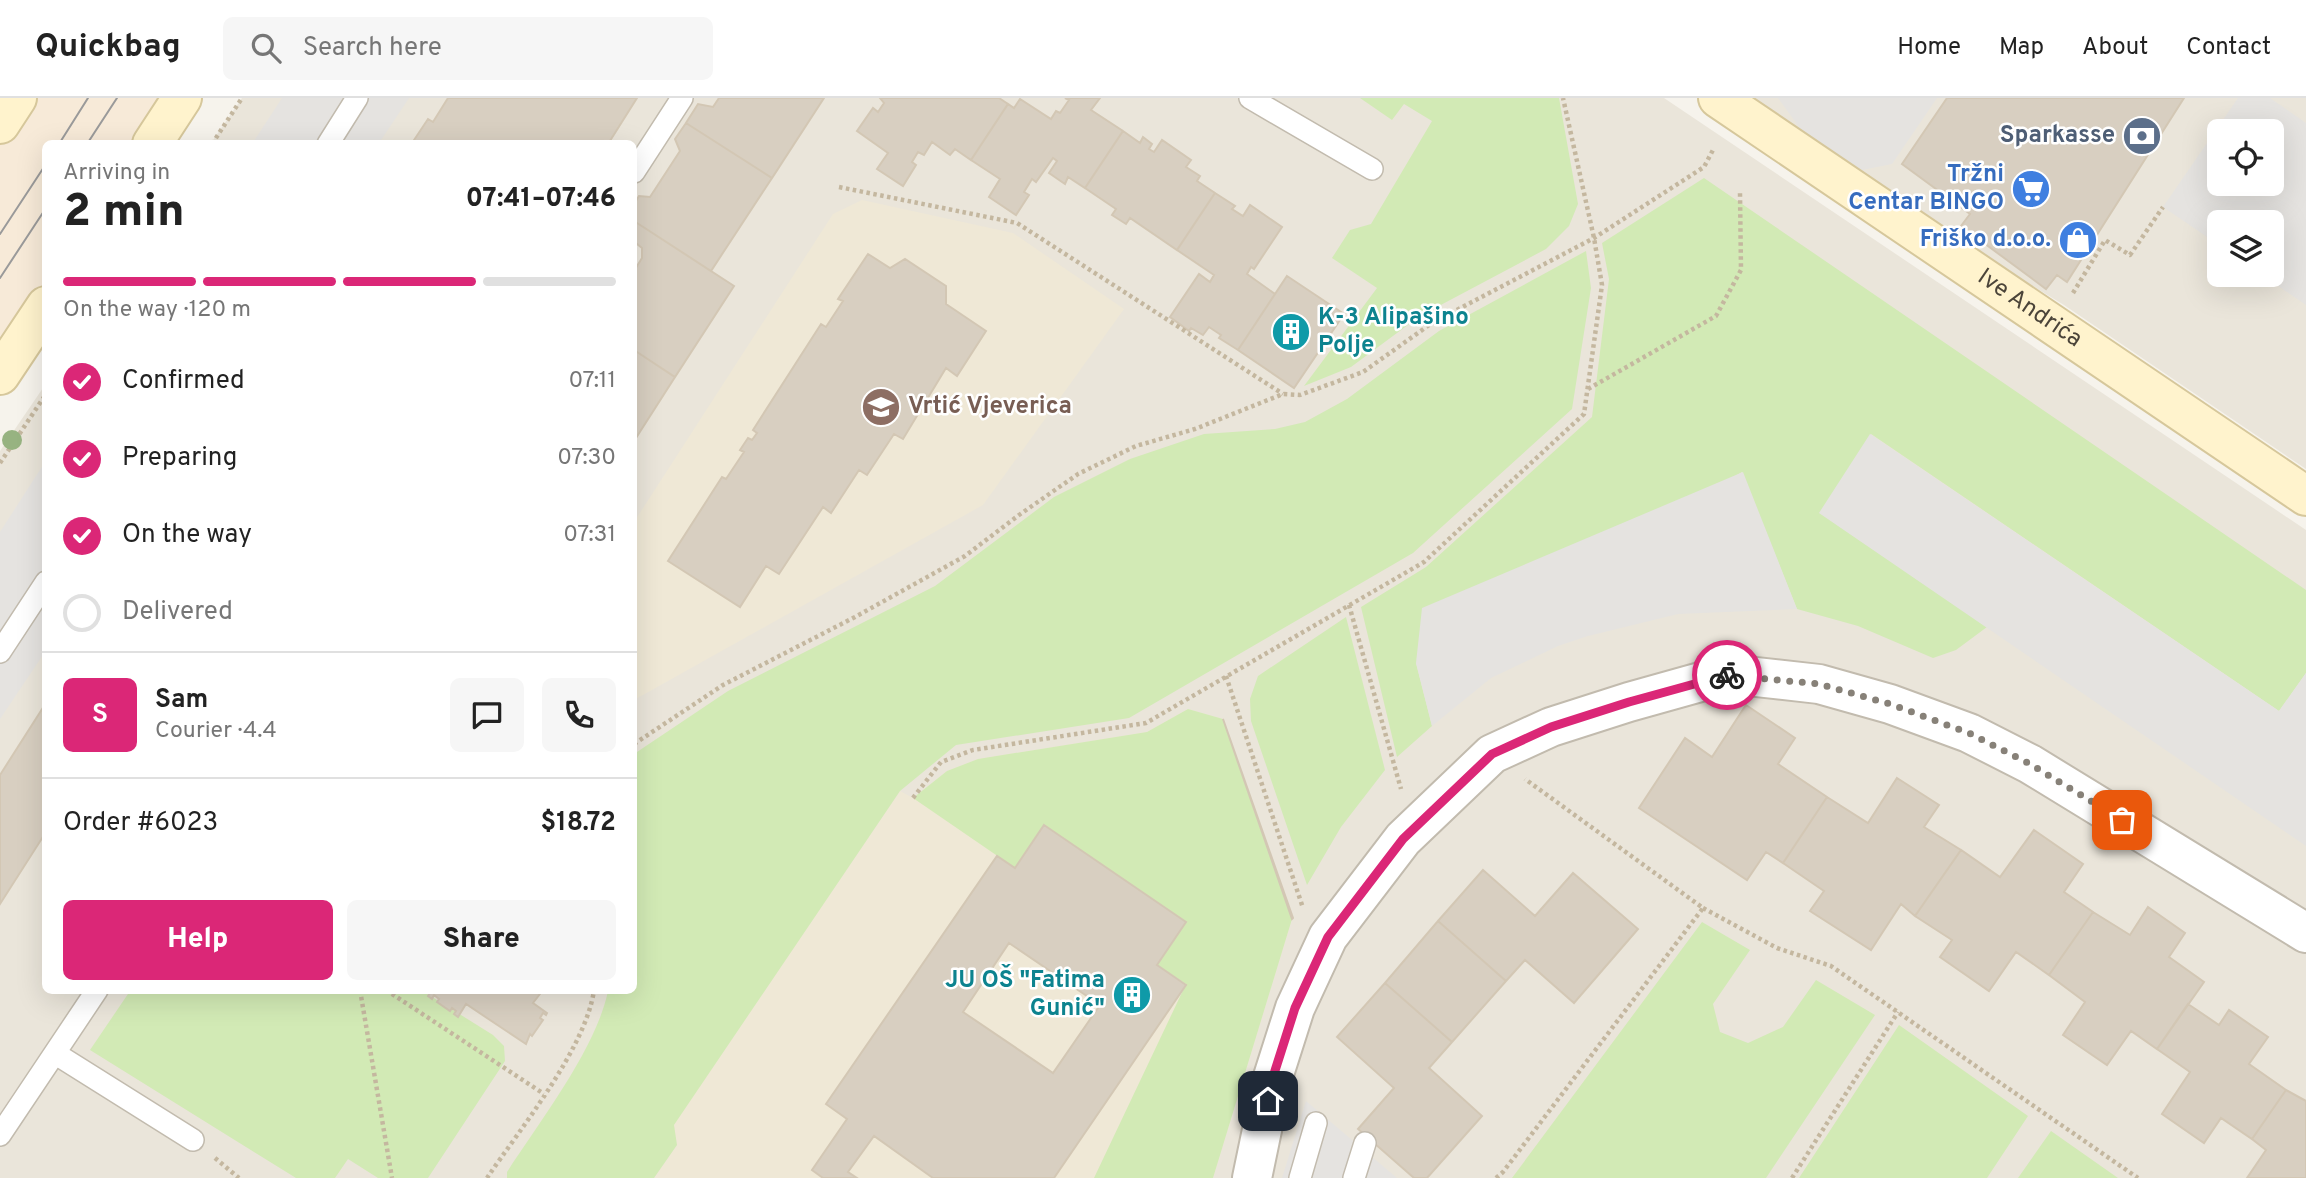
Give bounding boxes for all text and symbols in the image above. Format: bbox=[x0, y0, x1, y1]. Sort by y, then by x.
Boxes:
search box bbox=[223, 17, 713, 80]
text: Quickbag bbox=[35, 27, 181, 69]
icon: search bbox=[247, 29, 285, 67]
text: Search here bbox=[303, 32, 442, 65]
text: Home bbox=[1897, 33, 1961, 63]
text: Map bbox=[1999, 33, 2044, 63]
text: About bbox=[2082, 33, 2148, 63]
text: Contact bbox=[2186, 33, 2271, 63]
bank icon: Sparkasse bbox=[2121, 115, 2163, 157]
map controls bbox=[2207, 119, 2284, 287]
button: locate bbox=[2207, 119, 2284, 196]
place label: Sparkasse bbox=[2000, 121, 2115, 151]
text: Arriving in bbox=[63, 159, 170, 188]
place label: Tržni Centar BINGO bbox=[1848, 160, 2004, 218]
supermarket icon: Tržni Centar BINGO bbox=[2010, 168, 2052, 210]
text: 07:41–07:46 bbox=[466, 183, 616, 216]
text: 2 min bbox=[63, 184, 185, 243]
button: layers bbox=[2207, 210, 2284, 287]
shop icon: Friško d.o.o. bbox=[2057, 219, 2099, 261]
place label: Friško d.o.o. bbox=[1920, 225, 2051, 255]
street label: Ive Andrića bbox=[1971, 263, 2087, 355]
text: On the way · 120 m bbox=[63, 296, 251, 325]
place label: K-3 Alipašino Polje bbox=[1318, 303, 1469, 361]
building icon: K-3 Alipašino Polje bbox=[1270, 311, 1312, 353]
icon: check bbox=[63, 363, 101, 401]
text: Confirmed bbox=[122, 365, 245, 398]
text: 07:11 bbox=[569, 367, 616, 396]
school or university icon: Vrtić Vjeverica bbox=[860, 386, 902, 428]
place label: Vrtić Vjeverica bbox=[908, 392, 1072, 422]
icon: check bbox=[63, 440, 101, 478]
text: Preparing bbox=[122, 442, 237, 475]
text: 07:30 bbox=[557, 444, 616, 473]
icon: check bbox=[63, 517, 101, 555]
text: On the way bbox=[122, 519, 252, 552]
text: 07:31 bbox=[563, 521, 616, 550]
text: Delivered bbox=[122, 596, 233, 629]
courier bbox=[1692, 640, 1762, 710]
icon: bike bbox=[1708, 656, 1746, 694]
button: chat bbox=[450, 678, 524, 752]
button: phone bbox=[542, 678, 616, 752]
text: Sam bbox=[155, 684, 208, 717]
text: S bbox=[92, 699, 108, 732]
text: Courier · 4.4 bbox=[155, 717, 277, 746]
pin bbox=[2092, 790, 2152, 850]
icon: bag bbox=[2103, 801, 2141, 839]
text: Order #6023 bbox=[63, 807, 218, 840]
text: $18.72 bbox=[541, 807, 616, 840]
button: Help bbox=[63, 900, 333, 980]
button: Share bbox=[347, 900, 616, 980]
place label: JU OŠ "Fatima Gunić" bbox=[945, 964, 1105, 1024]
building icon: JU OŠ "Fatima Gunić" bbox=[1111, 974, 1153, 1016]
pin bbox=[1238, 1071, 1298, 1131]
icon: home bbox=[1249, 1082, 1287, 1120]

